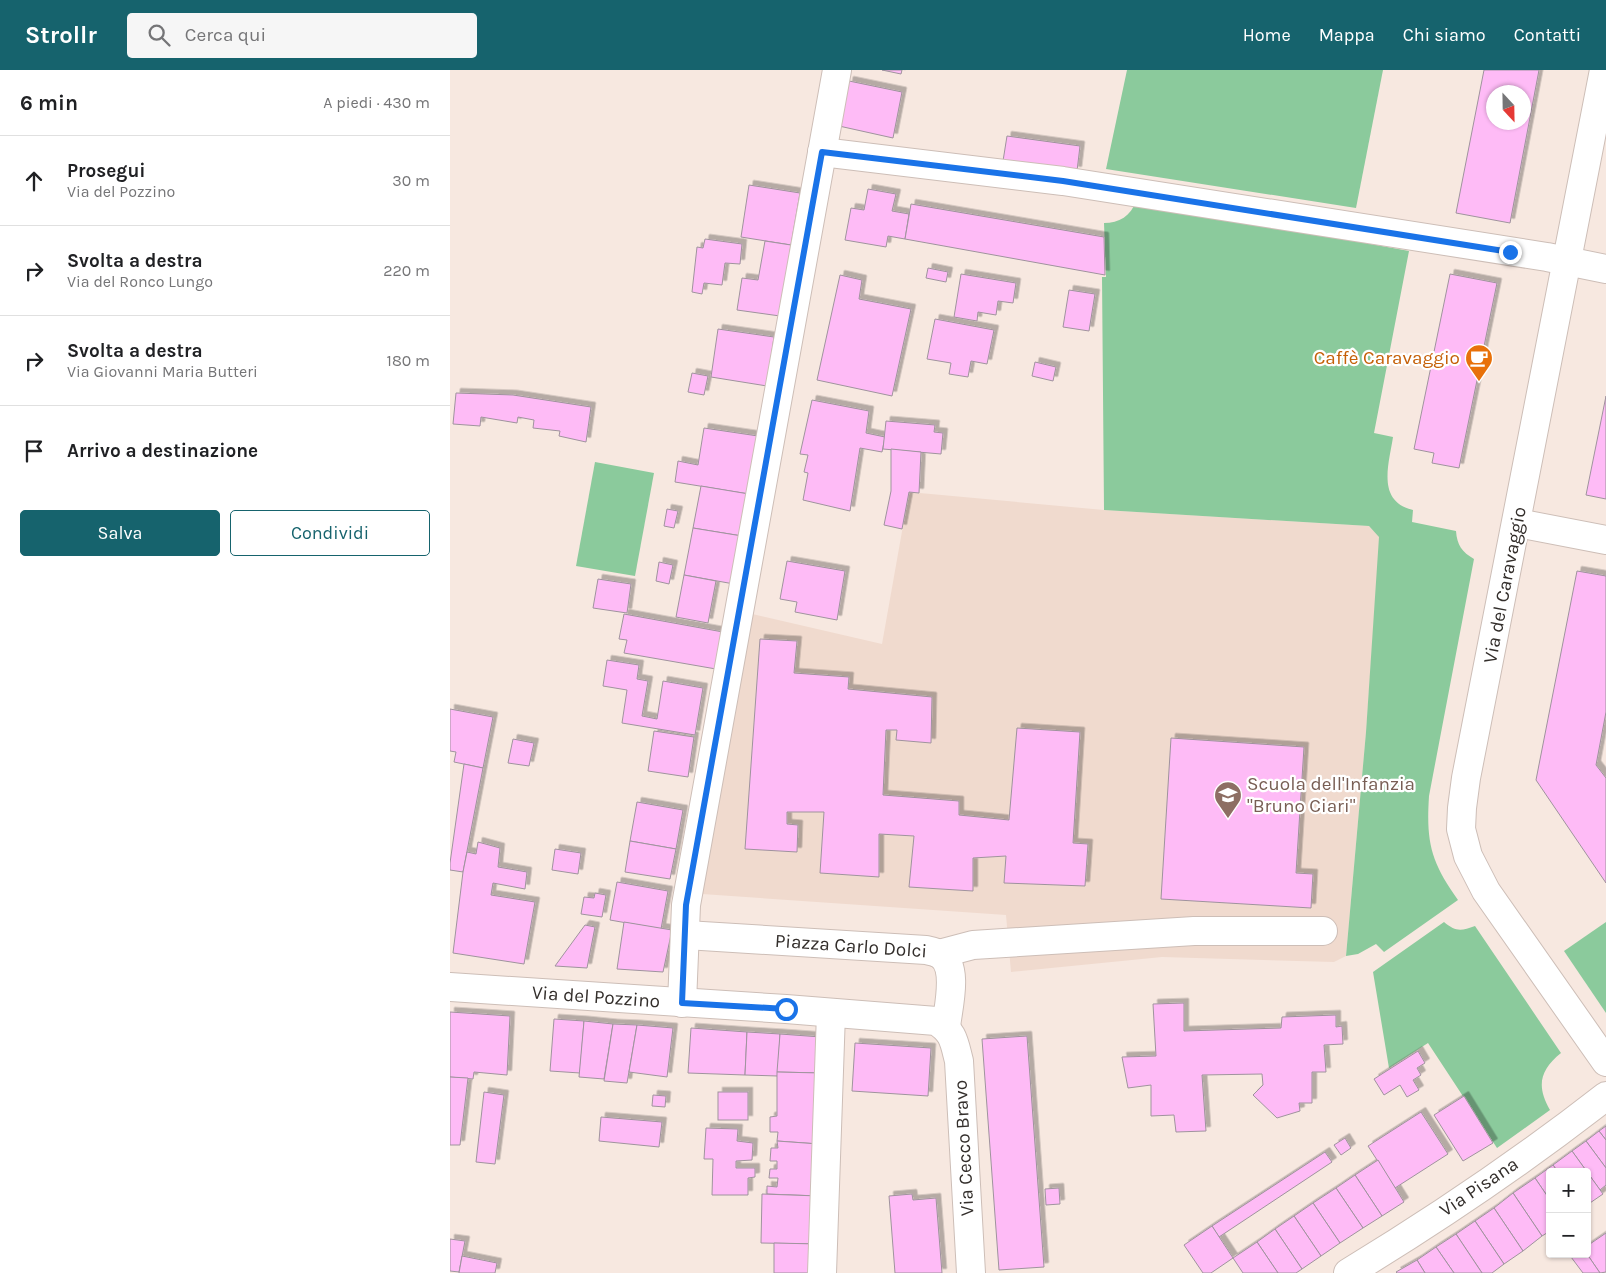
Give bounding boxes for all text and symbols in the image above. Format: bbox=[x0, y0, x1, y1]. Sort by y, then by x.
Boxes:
search box bbox=[127, 13, 477, 58]
text: Strollr bbox=[25, 21, 97, 49]
icon: search bbox=[145, 21, 173, 49]
text: Cerca qui bbox=[185, 24, 266, 46]
text: Home bbox=[1243, 24, 1291, 46]
text: Mappa bbox=[1319, 24, 1375, 46]
text: Chi siamo bbox=[1403, 24, 1486, 46]
text: Contatti bbox=[1514, 24, 1581, 46]
north arrow bbox=[1486, 85, 1531, 130]
text: 6 min bbox=[20, 91, 78, 115]
text: A piedi · 430 m bbox=[323, 93, 430, 112]
text: Prosegui bbox=[67, 160, 146, 182]
icon: ahead bbox=[20, 167, 48, 195]
text: 30 m bbox=[392, 171, 430, 190]
text: Via del Pozzino bbox=[67, 182, 175, 201]
route end bbox=[1499, 241, 1522, 264]
text: Svolta a destra bbox=[67, 250, 203, 272]
icon: right bbox=[20, 257, 48, 285]
text: 220 m bbox=[383, 261, 430, 280]
text: Via del Ronco Lungo bbox=[67, 272, 213, 291]
text: Svolta a destra bbox=[67, 340, 203, 362]
cafe icon: Caffè Caravaggio bbox=[1464, 343, 1494, 382]
icon: right bbox=[20, 347, 48, 375]
place label: Caffè Caravaggio bbox=[1314, 347, 1460, 369]
text: 180 m bbox=[387, 351, 430, 370]
text: Via Giovanni Maria Butteri bbox=[67, 362, 258, 381]
icon: arrive bbox=[20, 437, 48, 465]
text: Arrivo a destinazione bbox=[67, 440, 258, 462]
street label: Via del Caravaggio bbox=[1479, 505, 1531, 665]
button: Salva bbox=[20, 510, 220, 556]
button: Condividi bbox=[230, 510, 430, 556]
place label: Scuola dell'Infanzia "Bruno Ciari" bbox=[1247, 773, 1415, 817]
school or university icon: Scuola dell'Infanzia "Bruno Ciari" bbox=[1213, 780, 1243, 819]
street label: Piazza Carlo Dolci bbox=[774, 930, 928, 962]
street label: Via del Pozzino bbox=[531, 982, 661, 1012]
route start bbox=[775, 998, 798, 1021]
street label: Via Cecco Bravo bbox=[949, 1079, 979, 1217]
street label: Via Pisana bbox=[1436, 1153, 1522, 1221]
map controls bbox=[1546, 1168, 1591, 1258]
button: + bbox=[1546, 1168, 1591, 1213]
button: − bbox=[1546, 1213, 1591, 1258]

